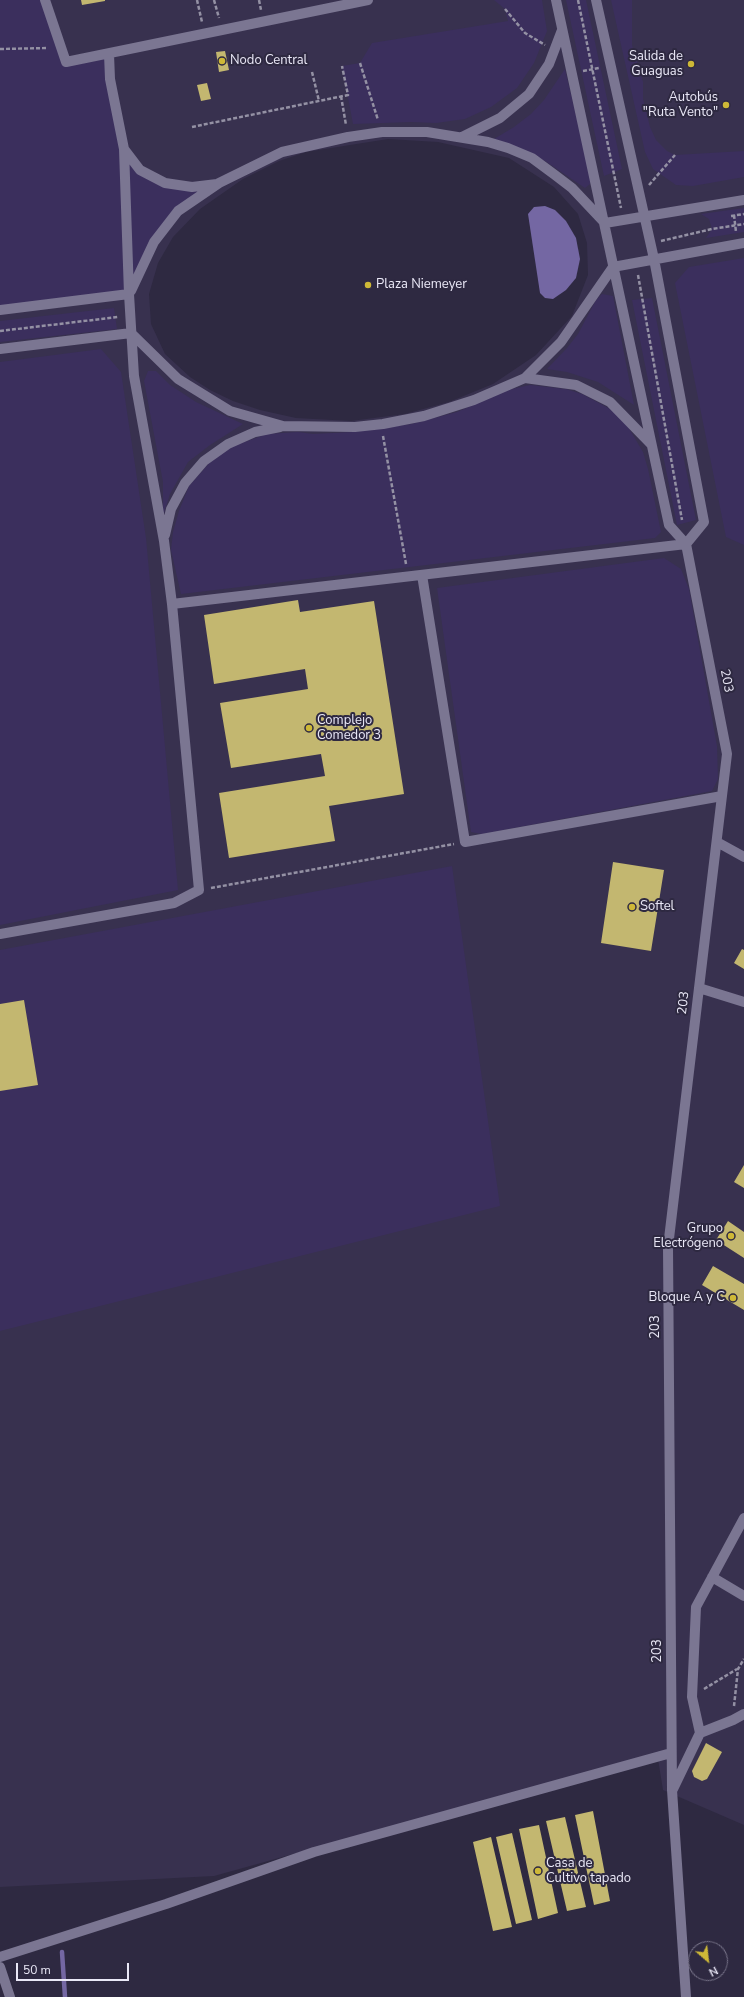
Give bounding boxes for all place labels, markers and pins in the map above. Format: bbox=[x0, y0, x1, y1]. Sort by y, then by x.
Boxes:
place label: Salida de Guaguas bbox=[629, 49, 683, 80]
place label: Nodo Central bbox=[230, 53, 307, 69]
marker: Nodo Central bbox=[217, 56, 227, 66]
marker: Salida de Guaguas bbox=[686, 59, 696, 69]
place label: Autobús "Ruta Vento" bbox=[643, 90, 718, 121]
marker: Autobús "Ruta Vento" bbox=[721, 100, 731, 110]
place label: Plaza Niemeyer bbox=[376, 277, 467, 293]
marker: Plaza Niemeyer bbox=[363, 280, 373, 290]
place label: Complejo Comedor 3 bbox=[317, 713, 381, 744]
marker: Complejo Comedor 3 bbox=[304, 723, 314, 733]
place label: Softel bbox=[640, 899, 674, 915]
marker: Softel bbox=[627, 902, 637, 912]
place label: Grupo Electrógeno bbox=[653, 1221, 723, 1252]
marker: Grupo Electrógeno bbox=[726, 1231, 736, 1241]
place label: Bloque A y C bbox=[648, 1290, 725, 1306]
marker: Bloque A y C bbox=[728, 1293, 738, 1303]
place label: Casa de Cultivo tapado bbox=[546, 1856, 631, 1887]
marker: Casa de Cultivo tapado bbox=[533, 1866, 543, 1876]

